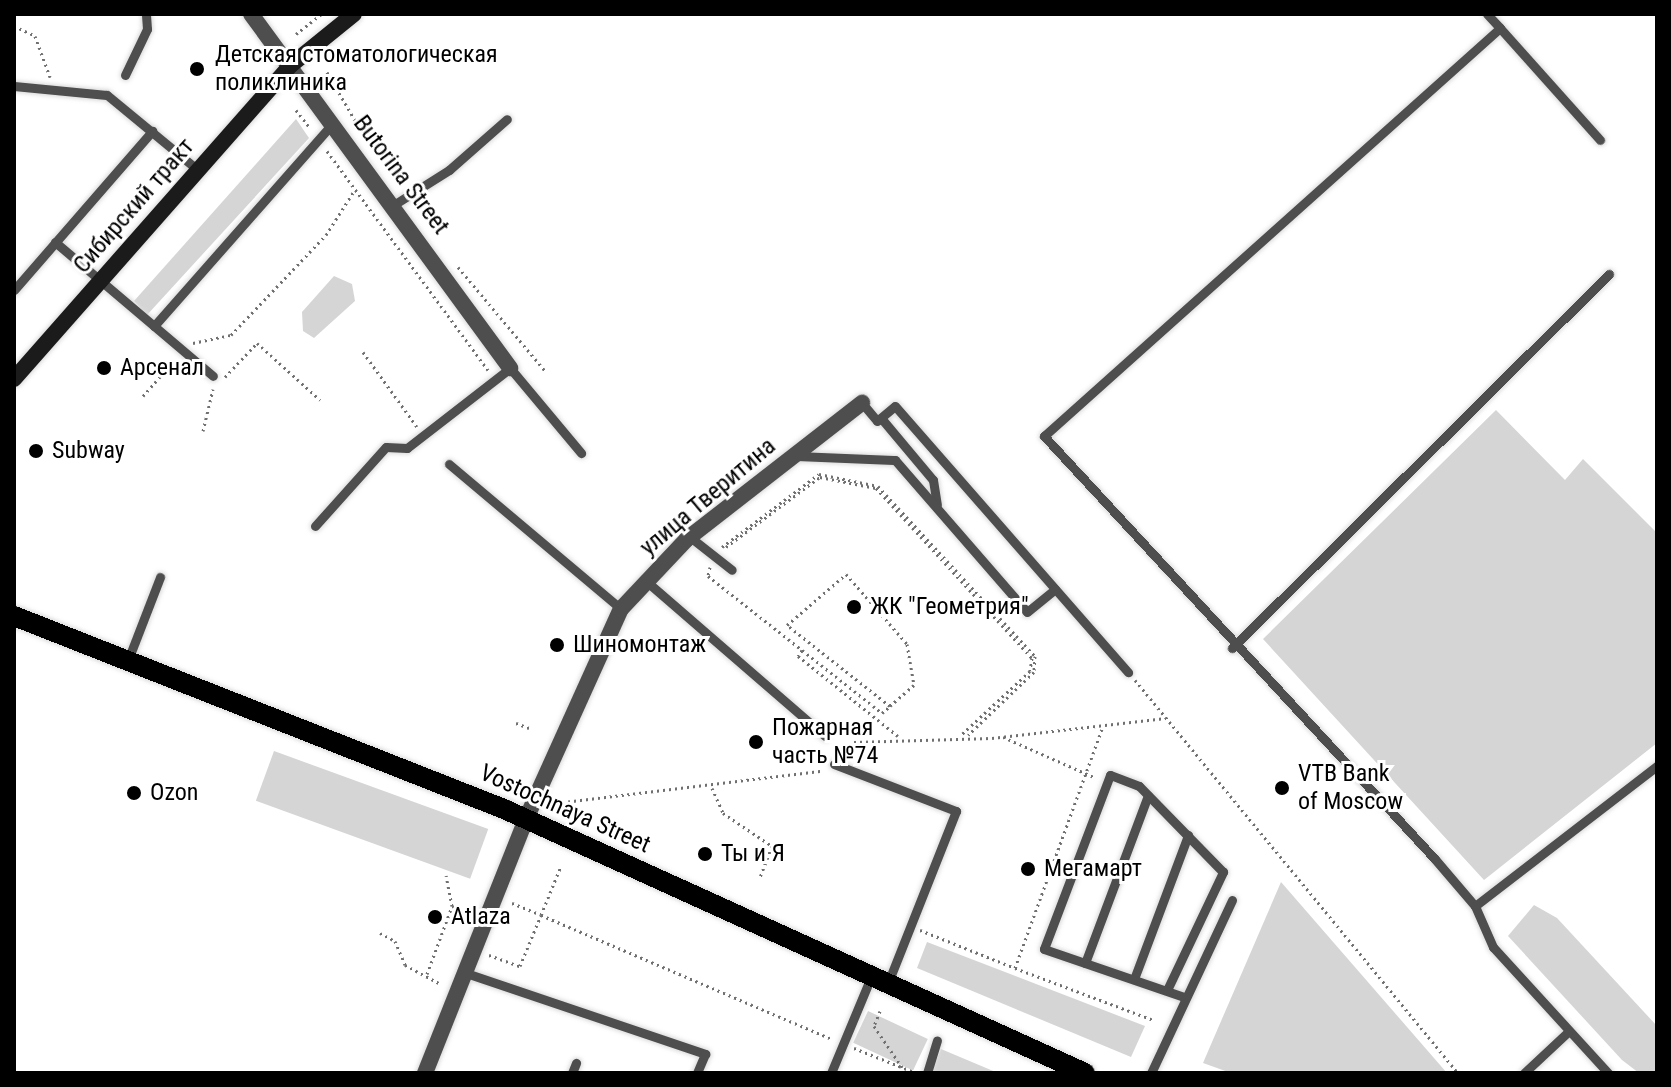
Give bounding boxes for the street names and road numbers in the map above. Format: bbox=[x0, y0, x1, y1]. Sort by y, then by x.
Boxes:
street label: Butorina Street bbox=[347, 110, 455, 240]
street label: Сибирский тракт bbox=[68, 133, 200, 279]
street label: улица Тверитина bbox=[634, 432, 782, 562]
street label: Vostochnaya Street bbox=[475, 759, 655, 859]

